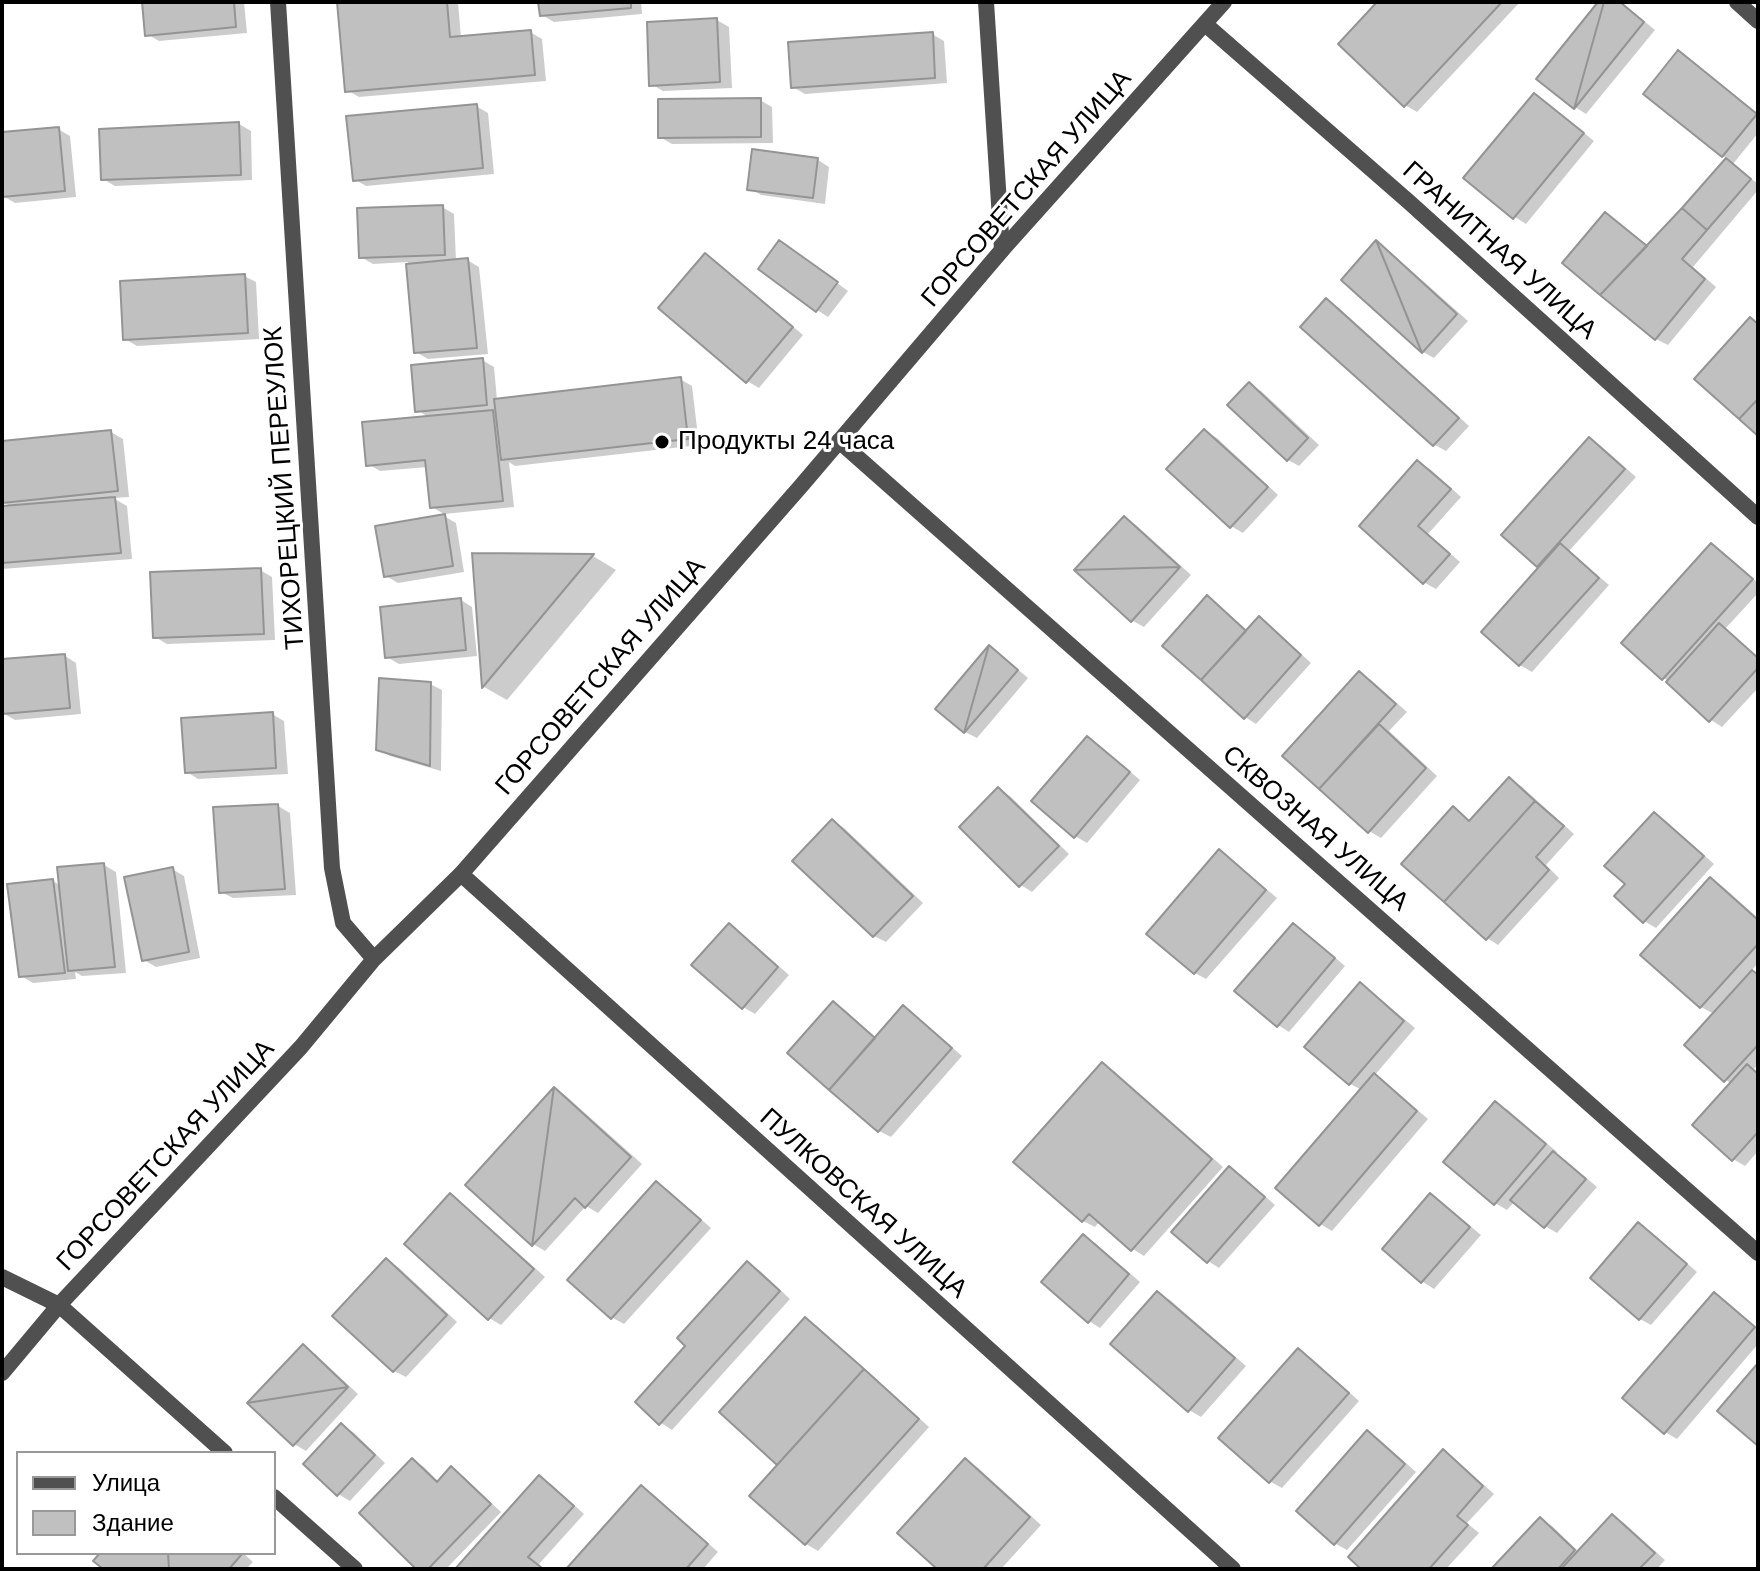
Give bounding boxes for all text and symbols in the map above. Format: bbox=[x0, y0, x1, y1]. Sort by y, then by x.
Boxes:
street label: ГОРСОВЕТСКАЯ УЛИЦА bbox=[915, 64, 1139, 314]
street label: ГРАНИТНАЯ УЛИЦА bbox=[1395, 156, 1603, 346]
street label: ТИХОРЕЦКИЙ ПЕРЕУЛОК bbox=[258, 325, 312, 651]
place label: Продукты 24 часа bbox=[678, 426, 894, 458]
marker: Продукты 24 часа bbox=[653, 433, 671, 451]
street label: ГОРСОВЕТСКАЯ УЛИЦА bbox=[489, 552, 713, 802]
street label: СКВОЗНАЯ УЛИЦА bbox=[1216, 740, 1414, 918]
street label: ГОРСОВЕТСКАЯ УЛИЦА bbox=[51, 1034, 281, 1278]
street label: ПУЛКОВСКАЯ УЛИЦА bbox=[753, 1103, 973, 1305]
legend bbox=[16, 1451, 276, 1555]
text: Улица bbox=[92, 1469, 160, 1496]
text: Здание bbox=[92, 1509, 174, 1536]

